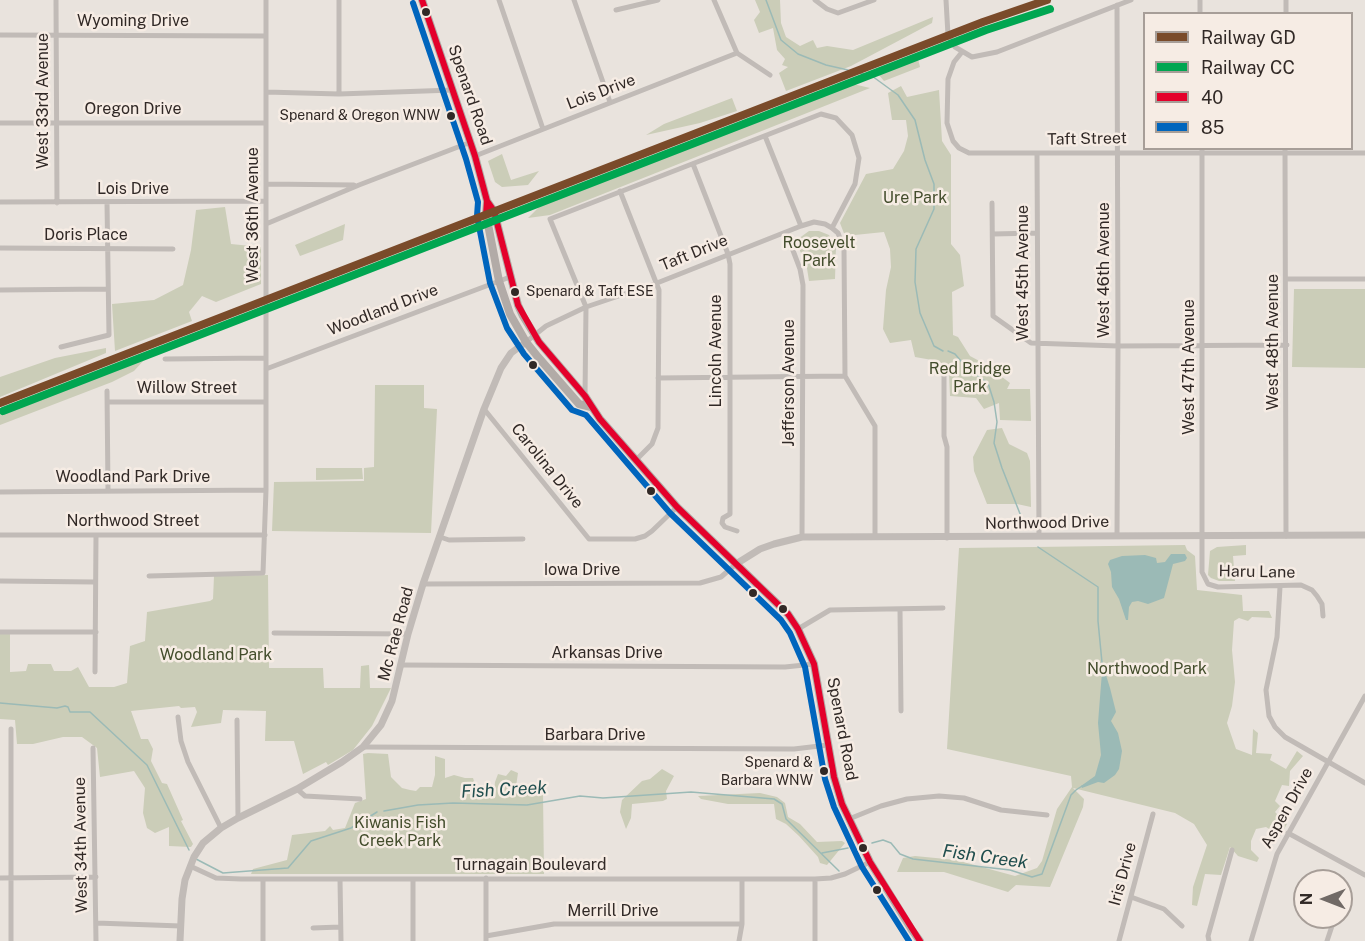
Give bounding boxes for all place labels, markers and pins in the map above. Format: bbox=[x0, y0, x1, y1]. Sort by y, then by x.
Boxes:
unlabelled marker bbox=[420, 6, 432, 18]
place label: Spenard & Oregon WNW bbox=[280, 108, 440, 124]
marker: Spenard & Oregon WNW bbox=[445, 110, 457, 122]
place label: Spenard & Taft ESE bbox=[526, 284, 654, 300]
marker: Spenard & Taft ESE bbox=[509, 286, 521, 298]
unlabelled marker bbox=[527, 359, 539, 371]
unlabelled marker bbox=[645, 485, 657, 497]
unlabelled marker bbox=[747, 587, 759, 599]
unlabelled marker bbox=[777, 603, 789, 615]
place label: Spenard & Barbara WNW bbox=[721, 755, 813, 788]
marker: Spenard & Barbara WNW bbox=[818, 765, 830, 777]
unlabelled marker bbox=[857, 842, 869, 854]
unlabelled marker bbox=[871, 884, 883, 896]

